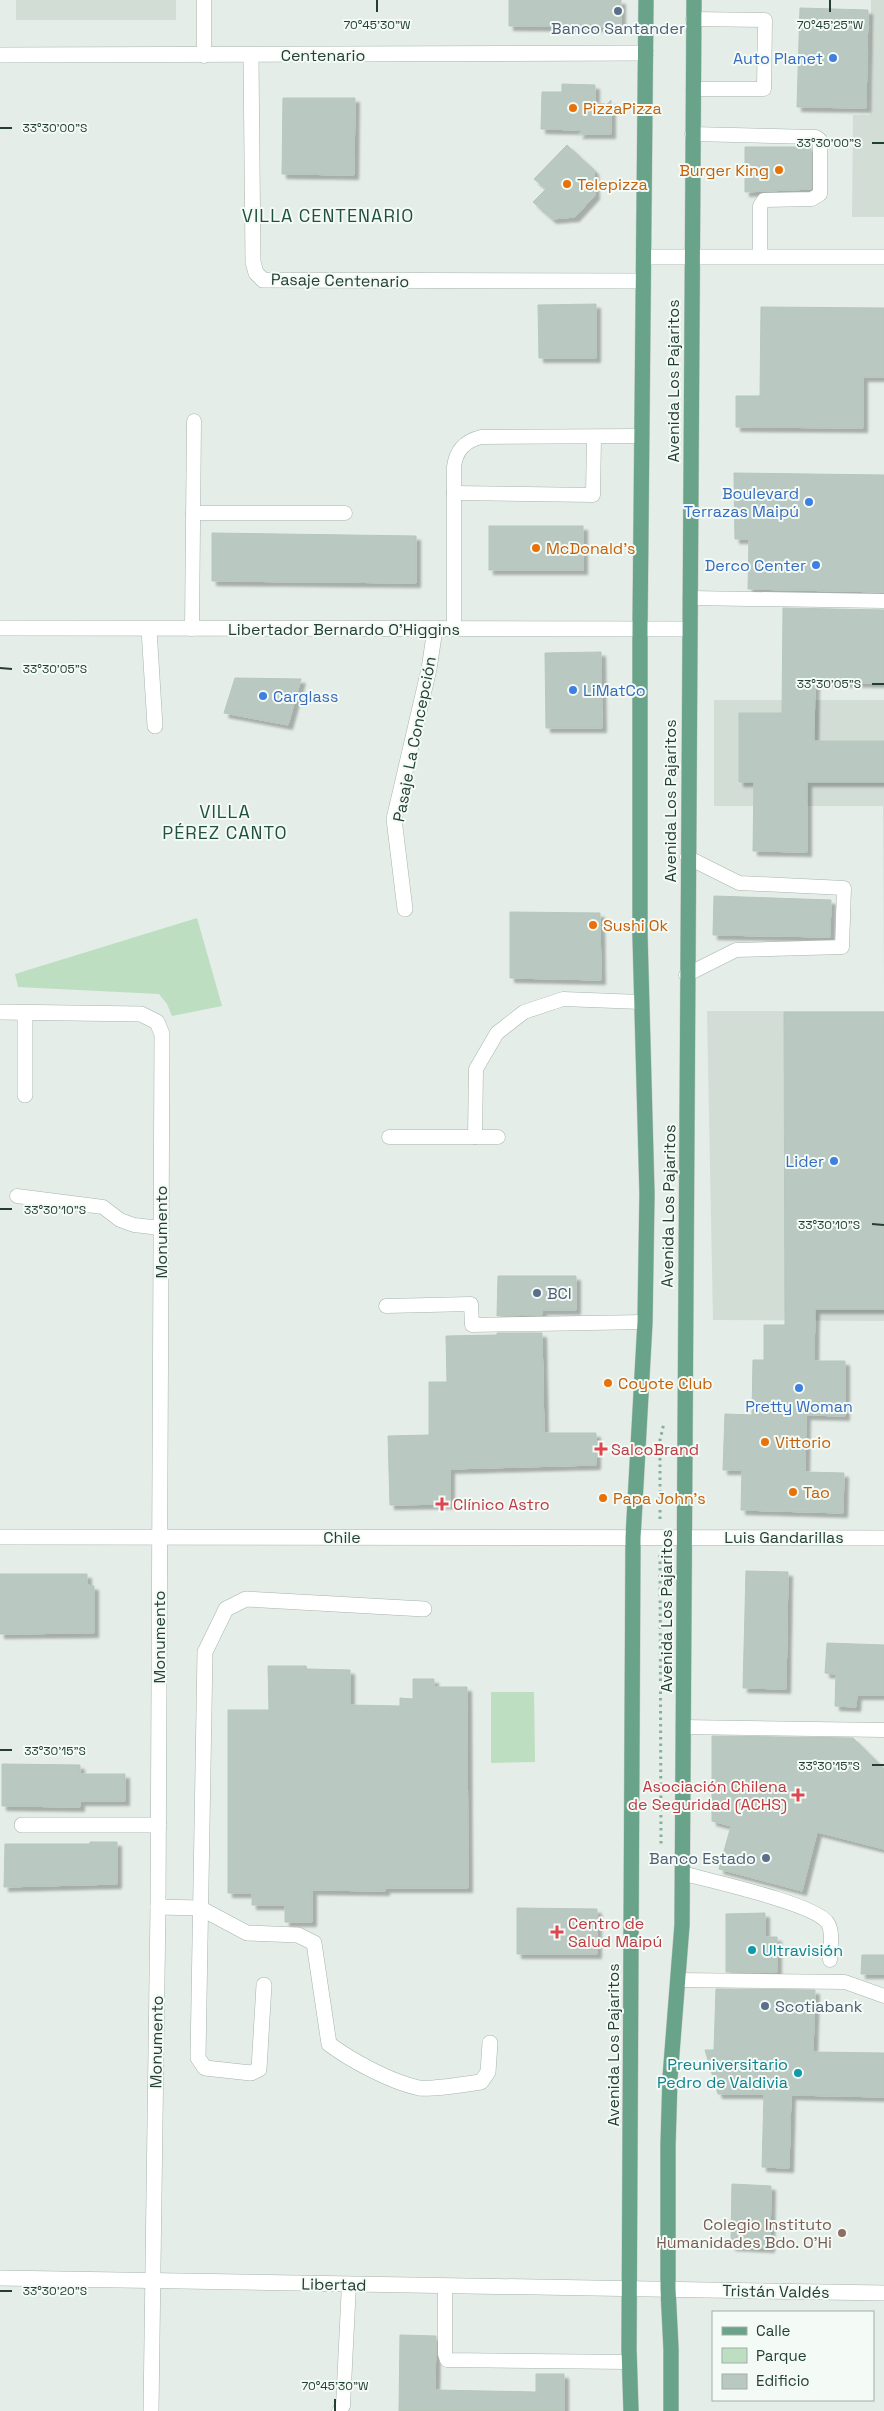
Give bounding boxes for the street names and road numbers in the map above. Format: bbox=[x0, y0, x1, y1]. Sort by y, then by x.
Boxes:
street label: Centenario bbox=[281, 45, 365, 66]
street label: Pasaje Centenario bbox=[271, 269, 409, 292]
street label: Avenida Los Pajaritos bbox=[663, 299, 684, 463]
street label: Libertador Bernardo O'Higgins bbox=[228, 619, 460, 640]
street label: Pasaje La Concepción bbox=[388, 655, 441, 824]
street label: Avenida Los Pajaritos bbox=[660, 719, 681, 883]
street label: Avenida Los Pajaritos bbox=[657, 1124, 680, 1288]
street label: Monumento bbox=[151, 1186, 172, 1278]
street label: Chile bbox=[323, 1527, 361, 1548]
street label: Luis Gandarillas bbox=[724, 1527, 844, 1548]
street label: Avenida Los Pajaritos bbox=[656, 1529, 677, 1693]
street label: Monumento bbox=[149, 1591, 170, 1683]
street label: Avenida Los Pajaritos bbox=[603, 1963, 624, 2127]
street label: Monumento bbox=[145, 1995, 168, 2089]
street label: Libertad bbox=[301, 2273, 367, 2296]
street label: Tristán Valdés bbox=[722, 2280, 830, 2303]

